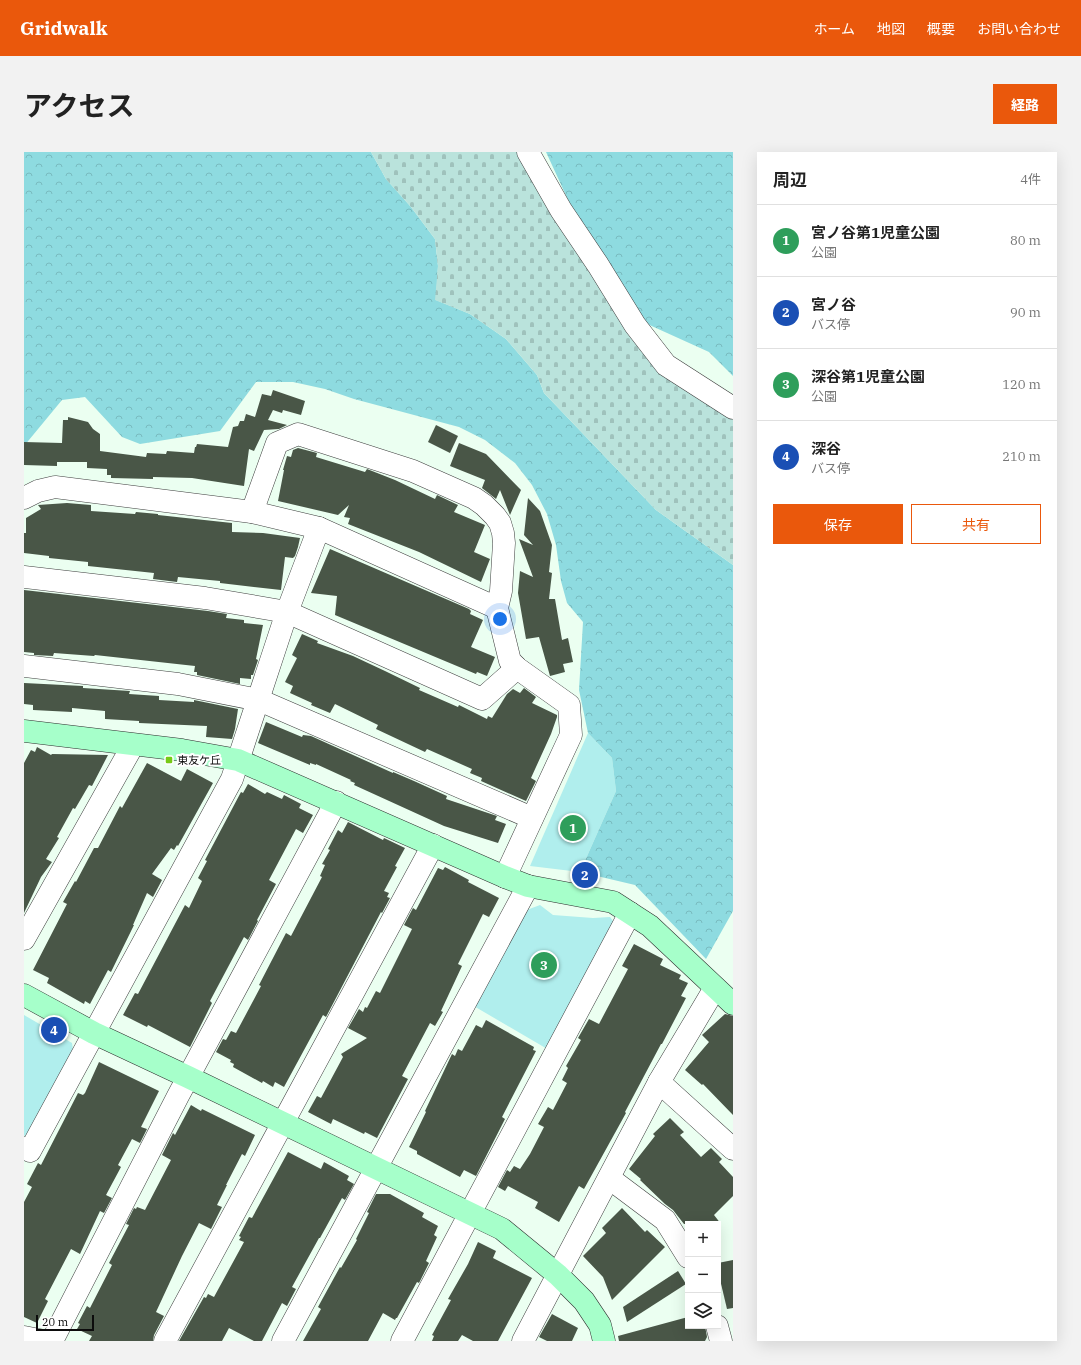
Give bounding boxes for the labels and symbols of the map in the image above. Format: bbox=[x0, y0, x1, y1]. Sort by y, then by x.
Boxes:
your location bbox=[490, 609, 510, 629]
place label: 東友ケ丘 bbox=[177, 753, 221, 767]
marker: 東友ケ丘 bbox=[164, 755, 174, 765]
pin: 1 bbox=[560, 813, 586, 843]
pin: 2 bbox=[572, 860, 598, 890]
pin: 3 bbox=[531, 950, 557, 980]
pin: 4 bbox=[41, 1015, 67, 1045]
scale bar bbox=[36, 1313, 94, 1332]

